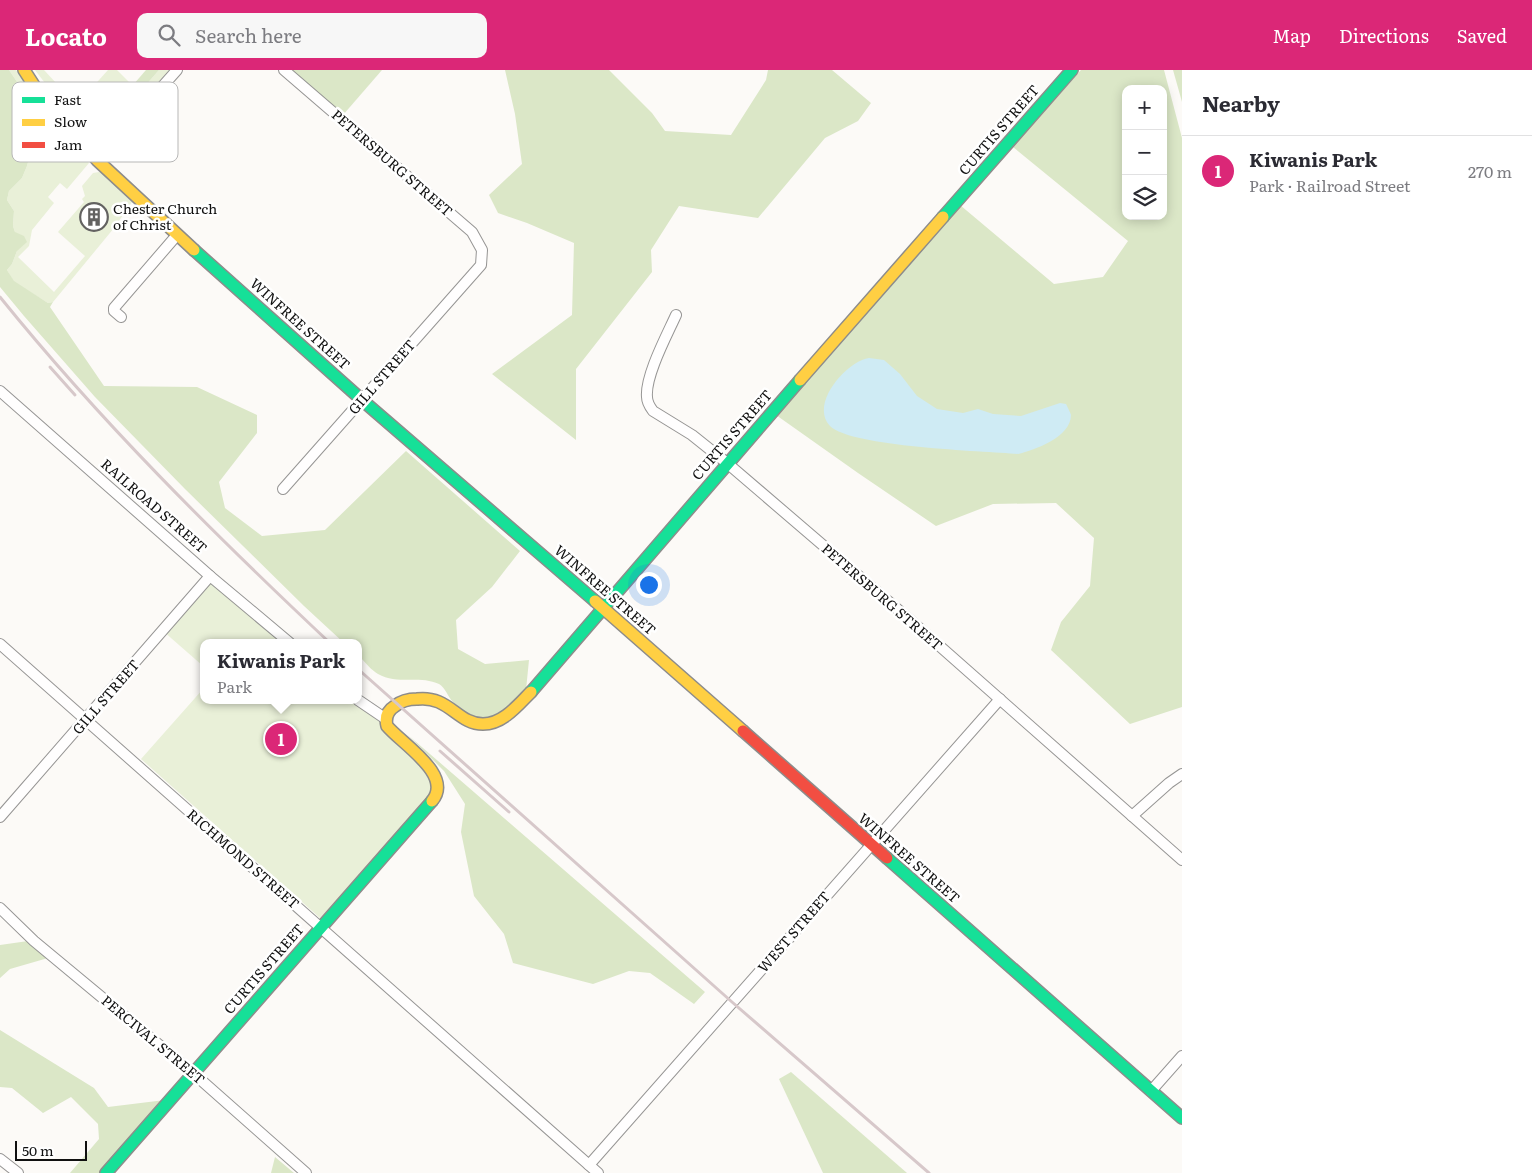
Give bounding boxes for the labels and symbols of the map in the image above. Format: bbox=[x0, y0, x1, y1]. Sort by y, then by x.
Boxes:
street label: CURTIS STREET bbox=[953, 80, 1043, 179]
legend bbox=[12, 82, 178, 162]
text: Fast bbox=[54, 89, 82, 109]
street label: PETERSBURG STREET bbox=[328, 104, 457, 220]
text: Slow bbox=[54, 111, 87, 131]
text: Jam bbox=[54, 134, 83, 154]
place label: Chester Church of Christ bbox=[113, 198, 217, 234]
building icon: Chester Church of Christ bbox=[79, 202, 109, 232]
street label: WINFREE STREET bbox=[246, 273, 355, 374]
street label: GILL STREET bbox=[343, 335, 419, 418]
street label: CURTIS STREET bbox=[686, 385, 776, 484]
street label: RAILROAD STREET bbox=[97, 453, 212, 557]
street label: PETERSBURG STREET bbox=[818, 538, 947, 654]
street label: WINFREE STREET bbox=[551, 540, 661, 639]
your location bbox=[636, 572, 662, 598]
street label: GILL STREET bbox=[67, 655, 143, 738]
pin: 1 bbox=[265, 720, 297, 758]
street label: RICHMOND STREET bbox=[183, 804, 304, 913]
street label: WINFREE STREET bbox=[855, 808, 965, 907]
street label: WEST STREET bbox=[752, 886, 834, 976]
street label: CURTIS STREET bbox=[218, 919, 308, 1018]
street label: PERCIVAL STREET bbox=[98, 990, 210, 1088]
scale bar bbox=[15, 1138, 88, 1161]

